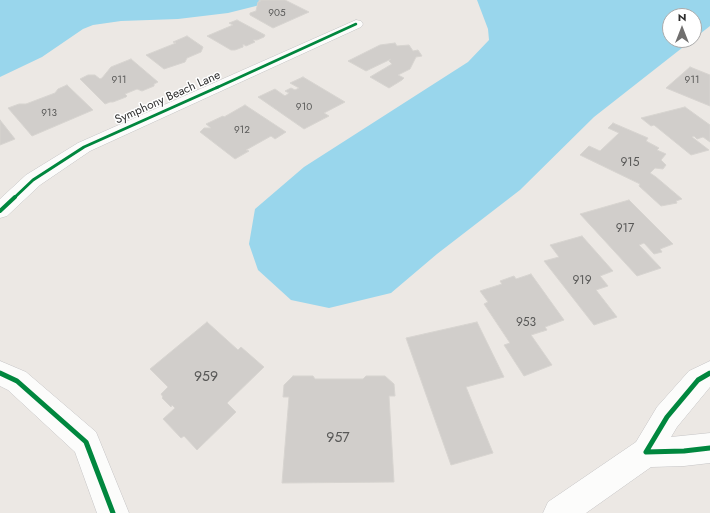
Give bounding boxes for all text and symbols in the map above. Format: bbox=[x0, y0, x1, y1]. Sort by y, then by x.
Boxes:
house number: 905 bbox=[268, 8, 286, 20]
north arrow bbox=[662, 8, 702, 48]
text: N bbox=[678, 9, 686, 25]
street label: Symphony Beach Lane bbox=[113, 68, 223, 128]
house number: 911 bbox=[112, 75, 126, 87]
house number: 911 bbox=[685, 75, 699, 87]
house number: 910 bbox=[296, 102, 312, 114]
house number: 913 bbox=[41, 108, 57, 120]
house number: 912 bbox=[234, 125, 250, 137]
house number: 915 bbox=[620, 156, 640, 170]
house number: 917 bbox=[616, 222, 634, 236]
house number: 919 bbox=[572, 274, 592, 288]
house number: 953 bbox=[516, 316, 536, 330]
house number: 959 bbox=[194, 370, 218, 386]
house number: 957 bbox=[326, 431, 350, 447]

